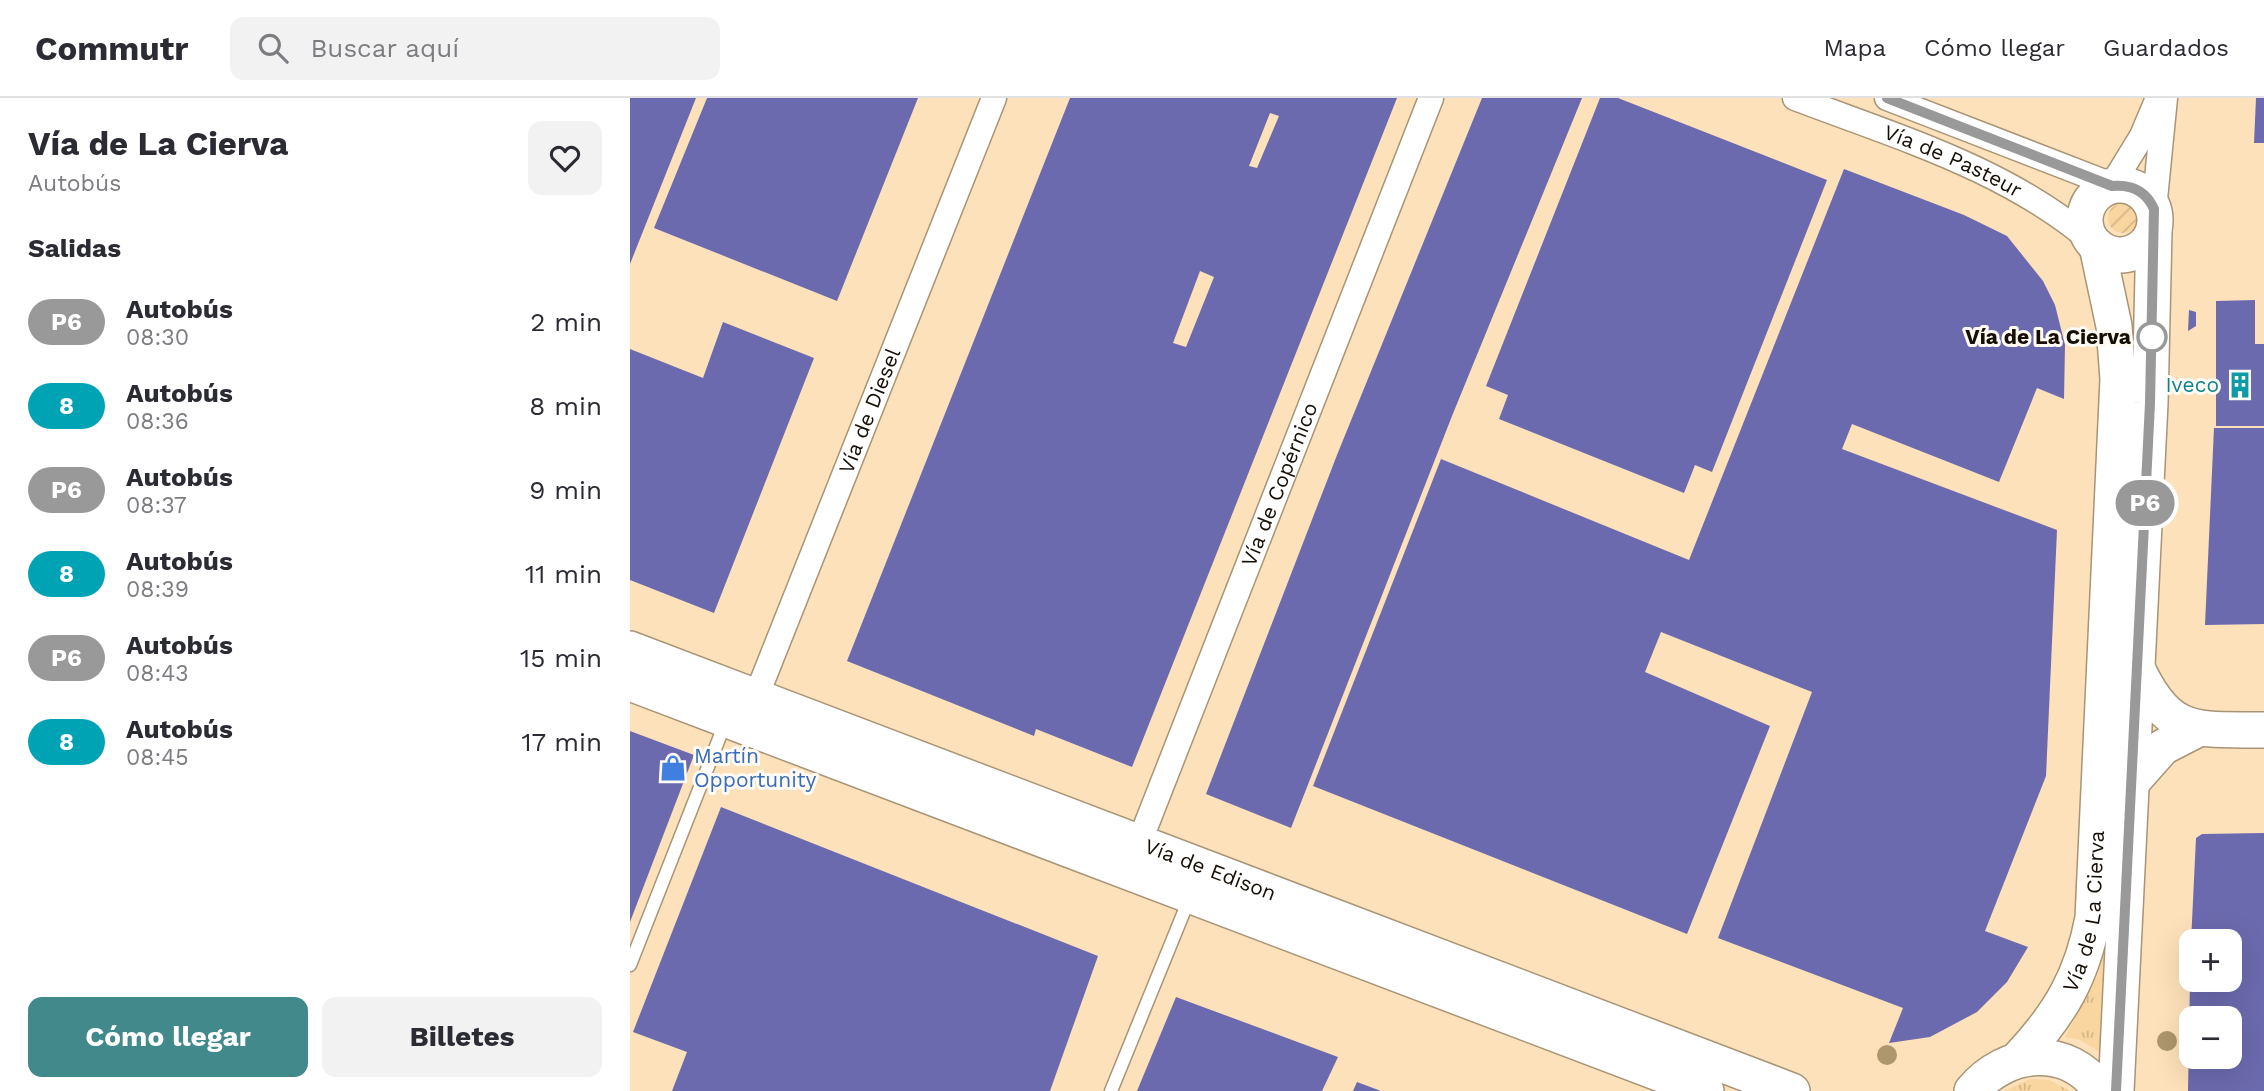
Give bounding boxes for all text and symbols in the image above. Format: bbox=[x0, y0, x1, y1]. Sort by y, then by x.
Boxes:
search box bbox=[230, 17, 720, 80]
text: Commutr bbox=[35, 29, 188, 68]
icon: search bbox=[254, 29, 292, 67]
text: Buscar aquí bbox=[310, 33, 459, 63]
text: Mapa bbox=[1824, 34, 1886, 62]
text: Cómo llegar bbox=[1924, 34, 2065, 62]
text: Guardados bbox=[2103, 34, 2229, 62]
street label: Vía de Pasteur bbox=[1881, 119, 2027, 202]
button: heart bbox=[528, 121, 602, 195]
text: Vía de La Cierva bbox=[28, 124, 288, 163]
text: Autobús bbox=[28, 170, 121, 197]
text: Salidas bbox=[28, 233, 121, 263]
text: Autobús bbox=[126, 294, 233, 324]
text: 2 min bbox=[530, 307, 602, 337]
text: P6 bbox=[51, 308, 82, 336]
marker: Vía de La Cierva bbox=[2137, 322, 2167, 352]
text: 08:30 bbox=[126, 324, 189, 351]
place label: Vía de La Cierva bbox=[1965, 324, 2132, 349]
street label: Vía de Diesel bbox=[833, 344, 906, 477]
building icon: Iveco bbox=[2225, 370, 2255, 400]
place label: Iveco bbox=[2165, 372, 2219, 397]
text: Autobús bbox=[126, 378, 233, 408]
text: 8 min bbox=[529, 391, 602, 421]
text: 8 bbox=[59, 392, 74, 420]
street label: Vía de Copérnico bbox=[1236, 399, 1322, 570]
text: 08:36 bbox=[126, 408, 189, 435]
text: Autobús bbox=[126, 462, 233, 492]
text: 9 min bbox=[529, 475, 602, 505]
text: P6 bbox=[51, 476, 82, 504]
line badge: P6 bbox=[2114, 480, 2176, 526]
text: P6 bbox=[2130, 489, 2160, 517]
text: 08:37 bbox=[126, 492, 187, 519]
text: Autobús bbox=[126, 546, 233, 576]
text: 11 min bbox=[525, 559, 602, 589]
text: 8 bbox=[59, 560, 74, 588]
text: 08:39 bbox=[126, 576, 189, 603]
text: Autobús bbox=[126, 630, 233, 660]
text: 15 min bbox=[520, 643, 602, 673]
text: P6 bbox=[51, 644, 82, 672]
text: 08:43 bbox=[126, 660, 189, 687]
text: Autobús bbox=[126, 714, 233, 744]
text: 17 min bbox=[521, 727, 602, 757]
text: 8 bbox=[59, 728, 74, 756]
place label: Martín Opportunity bbox=[694, 743, 817, 792]
text: 08:45 bbox=[126, 744, 189, 771]
shop icon: Martín Opportunity bbox=[658, 753, 688, 783]
street label: Vía de La Cierva bbox=[2057, 830, 2109, 996]
street label: Vía de Edison bbox=[1141, 833, 1280, 906]
map controls bbox=[2179, 929, 2242, 1069]
button: + bbox=[2179, 929, 2242, 992]
button: Cómo llegar bbox=[28, 997, 308, 1077]
button: Billetes bbox=[322, 997, 602, 1077]
button: − bbox=[2179, 1006, 2242, 1069]

